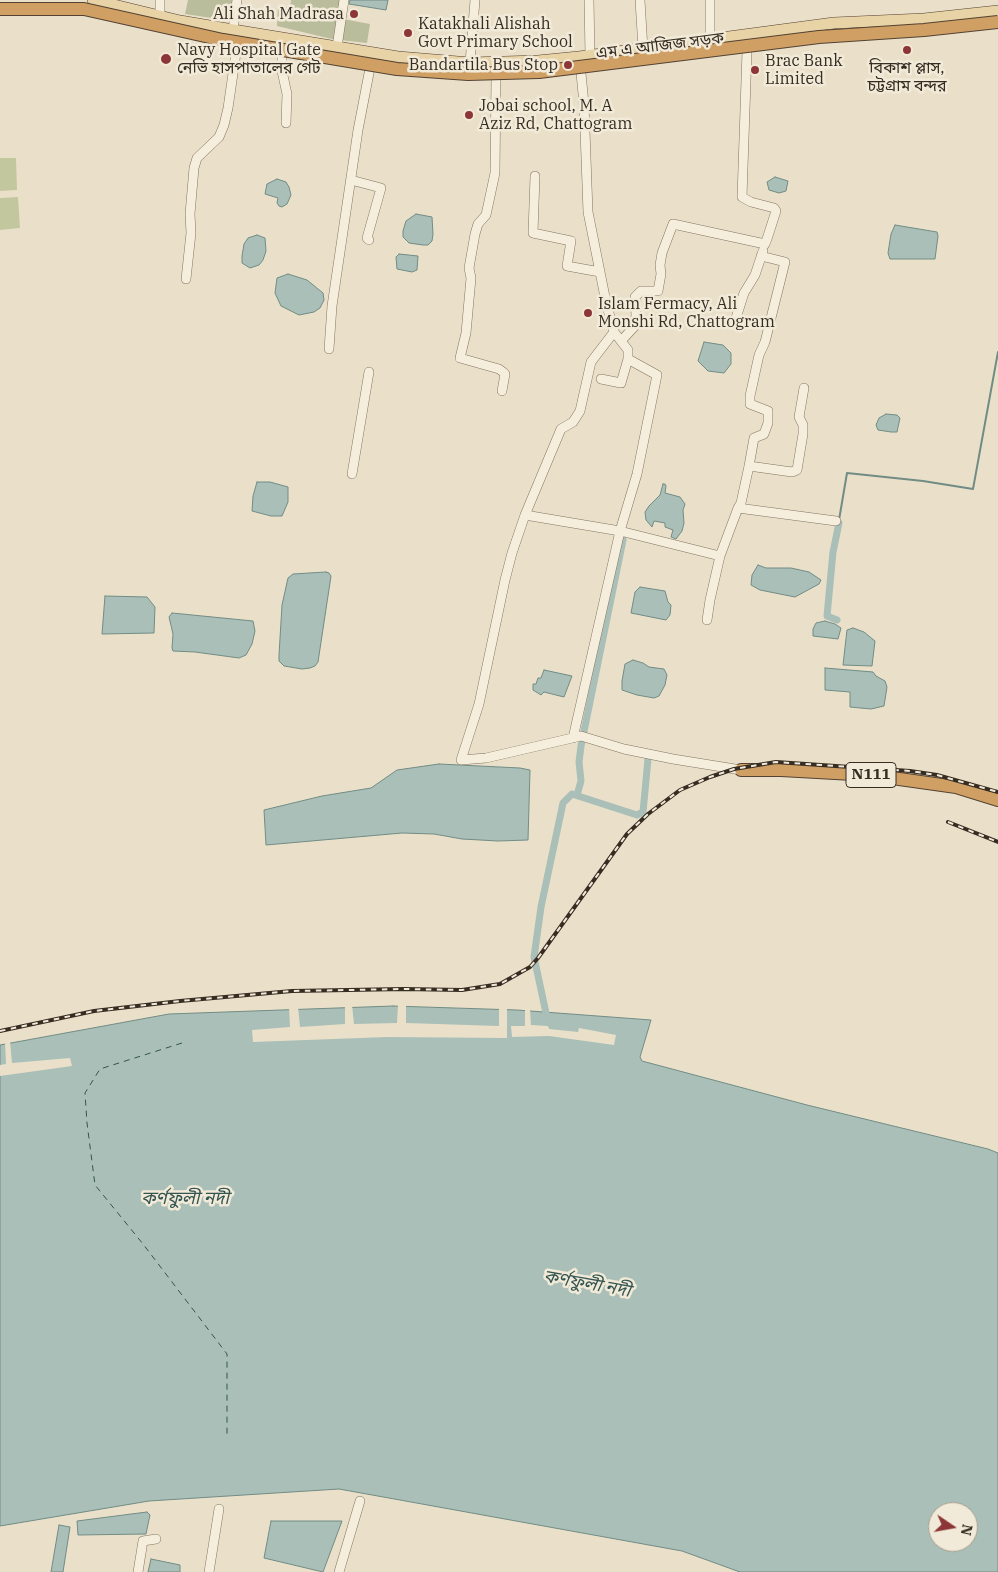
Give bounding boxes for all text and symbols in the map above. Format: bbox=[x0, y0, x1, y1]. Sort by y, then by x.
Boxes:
place label: Ali Shah Madrasa bbox=[213, 4, 344, 24]
marker: Ali Shah Madrasa bbox=[348, 8, 360, 20]
place label: Katakhali Alishah Govt Primary School bbox=[418, 14, 573, 52]
marker: Katakhali Alishah Govt Primary School bbox=[402, 27, 414, 39]
street label: এম এ আজিজ সড়ক bbox=[595, 29, 725, 63]
place label: Navy Hospital Gate নেভি হাসপাতালের গেট bbox=[177, 40, 321, 78]
marker: বিকাশ প্লাস, চট্টগ্রাম বন্দর bbox=[901, 44, 913, 56]
place label: Brac Bank Limited bbox=[765, 51, 843, 89]
marker: Navy Hospital Gate নেভি হাসপাতালের গেট bbox=[159, 52, 173, 66]
place label: Bandartila Bus Stop bbox=[409, 55, 558, 75]
place label: বিকাশ প্লাস, চট্টগ্রাম বন্দর bbox=[867, 58, 947, 96]
marker: Bandartila Bus Stop bbox=[562, 59, 574, 71]
marker: Brac Bank Limited bbox=[749, 64, 761, 76]
place label: Jobai school, M. A Aziz Rd, Chattogram bbox=[479, 96, 633, 134]
marker: Jobai school, M. A Aziz Rd, Chattogram bbox=[463, 109, 475, 121]
place label: Islam Fermacy, Ali Monshi Rd, Chattogram bbox=[598, 294, 775, 332]
marker: Islam Fermacy, Ali Monshi Rd, Chattogram bbox=[582, 307, 594, 319]
road number: N111 bbox=[846, 762, 896, 788]
water label: কর্ণফুলী নদী bbox=[141, 1188, 229, 1210]
water label: কর্ণফুলী নদী bbox=[542, 1266, 632, 1302]
north arrow bbox=[928, 1502, 978, 1552]
text: N bbox=[957, 1523, 977, 1537]

